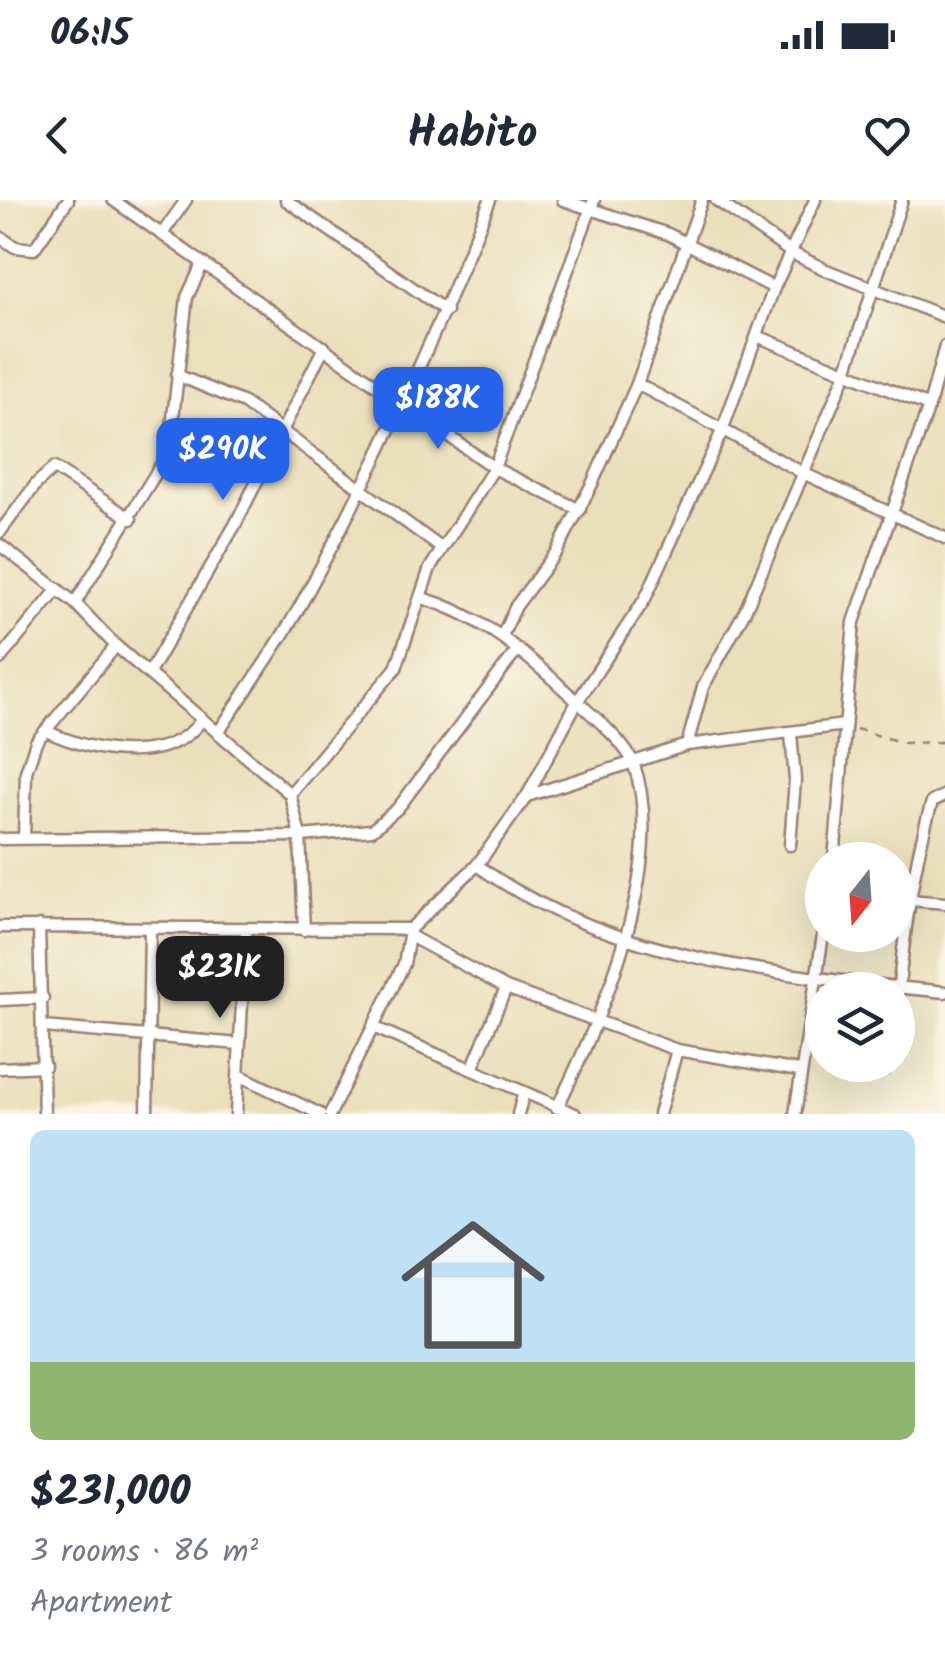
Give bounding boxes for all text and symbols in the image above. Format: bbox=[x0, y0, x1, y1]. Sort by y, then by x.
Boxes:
text: 06:15 bbox=[50, 5, 130, 65]
text: Habito bbox=[407, 99, 538, 171]
icon: back bbox=[30, 108, 85, 163]
icon: heart bbox=[860, 108, 915, 163]
pin: $188K bbox=[368, 367, 508, 452]
text: $188K bbox=[395, 374, 481, 425]
pin: $290K bbox=[153, 418, 293, 503]
text: $290K bbox=[178, 425, 268, 476]
north arrow bbox=[805, 842, 915, 952]
map controls bbox=[805, 842, 915, 1082]
pin: $231K bbox=[150, 936, 290, 1021]
text: $231K bbox=[178, 943, 262, 994]
button: layers bbox=[805, 972, 915, 1082]
icon: home bbox=[383, 1195, 563, 1375]
text: $231,000 bbox=[30, 1460, 191, 1527]
text: 3 rooms · 86 m² bbox=[30, 1527, 258, 1578]
text: Apartment bbox=[30, 1578, 172, 1629]

